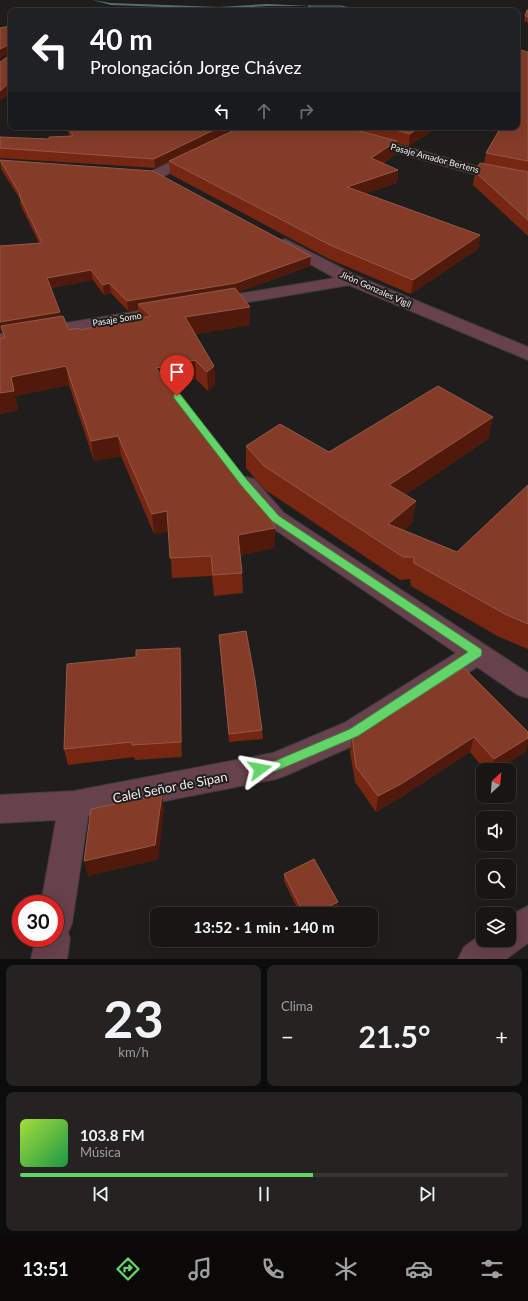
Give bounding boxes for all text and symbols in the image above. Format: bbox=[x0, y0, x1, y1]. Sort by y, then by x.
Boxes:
text: 40 m bbox=[90, 22, 153, 56]
icon: left bbox=[24, 24, 76, 76]
text: Prolongación Jorge Chávez bbox=[90, 56, 302, 78]
icon: left bbox=[211, 100, 233, 122]
icon: ahead bbox=[253, 100, 275, 122]
icon: right bbox=[295, 100, 317, 122]
street label: Pasaje Amador Bertens bbox=[390, 141, 481, 175]
street label: Jirón Gonzales Vigil bbox=[339, 268, 413, 310]
street label: Pasaje Somo bbox=[92, 310, 142, 328]
pin bbox=[160, 355, 194, 396]
icon: arrive bbox=[166, 361, 188, 383]
position arrow bbox=[239, 748, 281, 790]
north arrow bbox=[476, 763, 516, 803]
map controls bbox=[476, 763, 516, 947]
street label: Calel Señor de Sipan bbox=[111, 768, 229, 806]
button: sound bbox=[476, 811, 516, 851]
button: search bbox=[476, 859, 516, 899]
speed limit sign: 30 bbox=[12, 895, 64, 947]
button: layers bbox=[476, 907, 516, 947]
text: 13:52 · 1 min · 140 m bbox=[194, 918, 334, 936]
text: 23 bbox=[103, 987, 164, 1049]
text: Clima bbox=[281, 998, 313, 1014]
text: 21.5° bbox=[359, 1018, 430, 1054]
text: − bbox=[281, 1023, 294, 1050]
text: + bbox=[495, 1023, 508, 1050]
text: km/h bbox=[118, 1044, 149, 1060]
text: 103.8 FM bbox=[80, 1126, 145, 1144]
text: Música bbox=[80, 1144, 121, 1160]
icon: previous bbox=[90, 1183, 112, 1205]
icon: pause bbox=[253, 1183, 275, 1205]
icon: next bbox=[416, 1183, 438, 1205]
icon: directions bbox=[114, 1255, 142, 1283]
icon: music bbox=[186, 1255, 214, 1283]
icon: phone bbox=[259, 1255, 287, 1283]
icon: climate bbox=[332, 1255, 360, 1283]
icon: car bbox=[405, 1255, 433, 1283]
icon: filters bbox=[478, 1255, 506, 1283]
text: 13:51 bbox=[22, 1258, 69, 1280]

